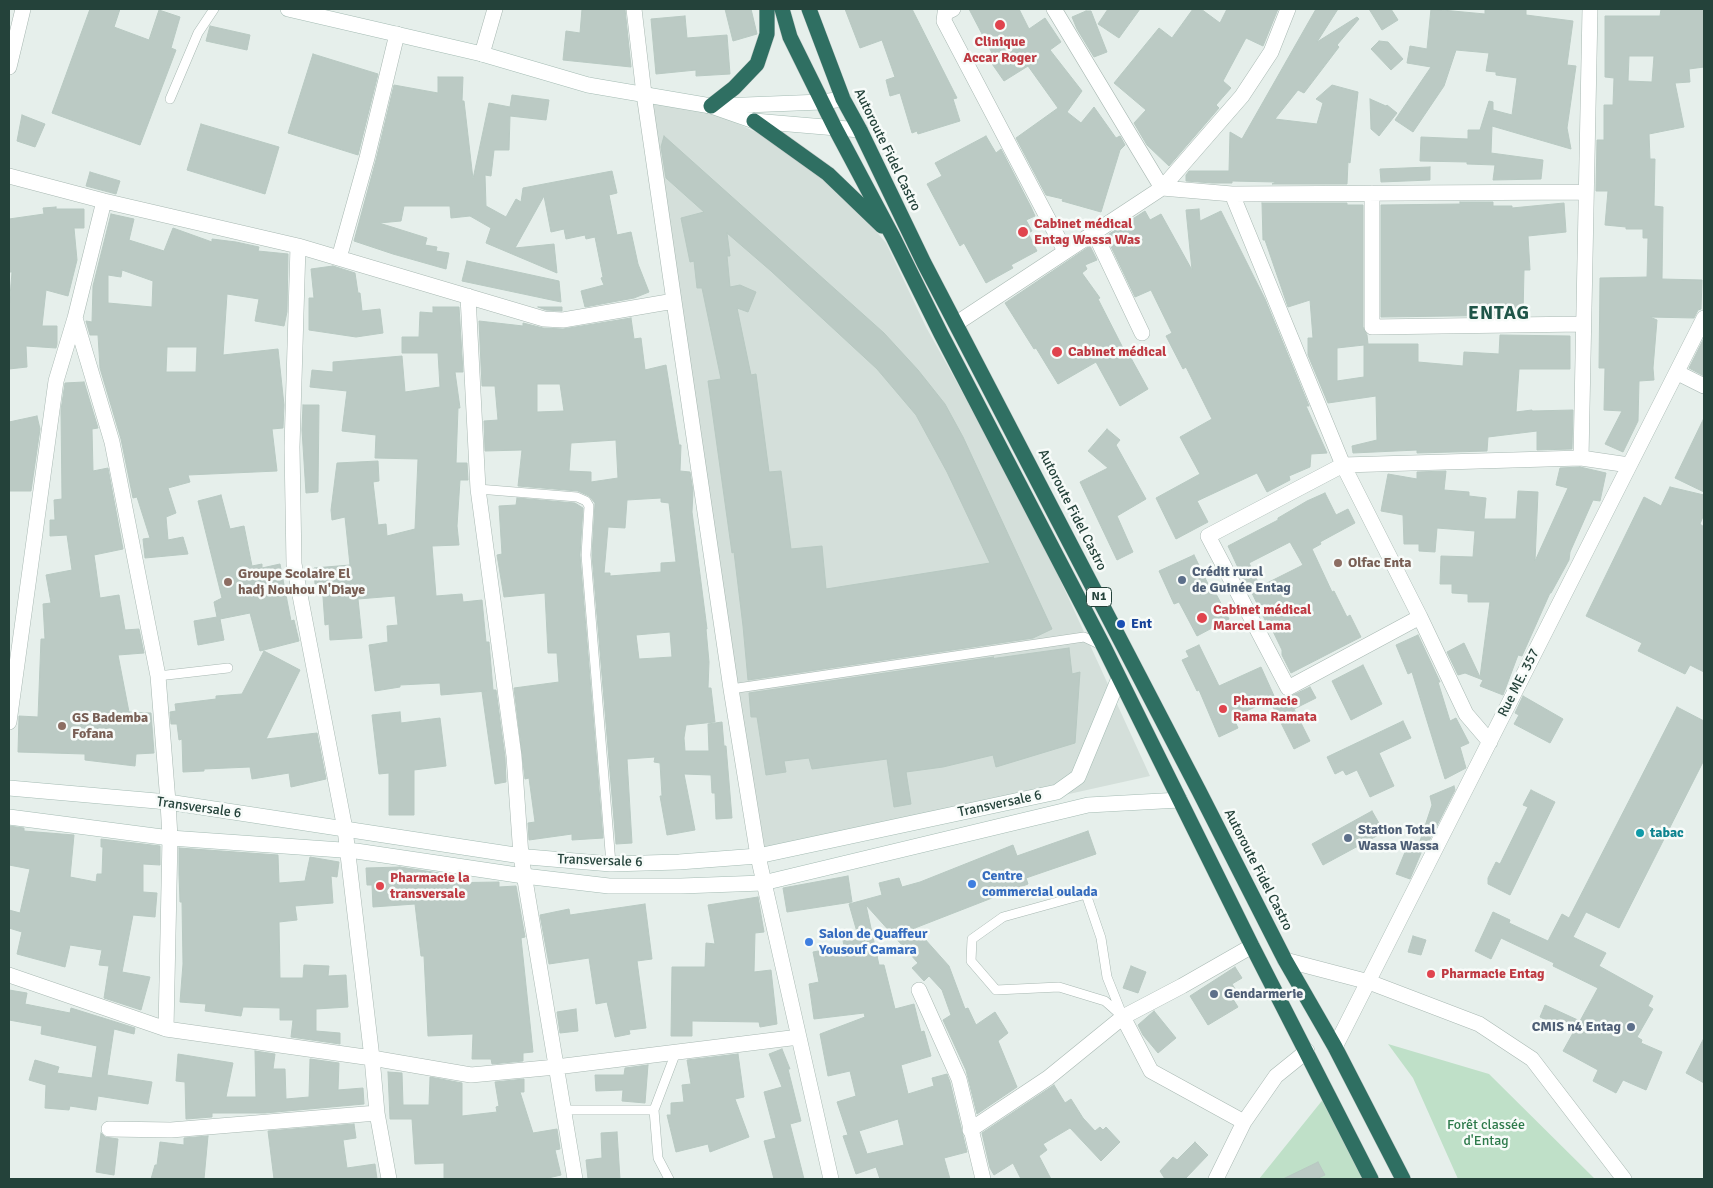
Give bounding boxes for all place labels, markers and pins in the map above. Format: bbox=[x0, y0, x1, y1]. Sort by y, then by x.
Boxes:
marker: Clinique Accar Roger bbox=[993, 18, 1007, 32]
place label: Clinique Accar Roger bbox=[963, 34, 1037, 66]
place label: Cabinet médical Entag Wassa Was bbox=[1034, 216, 1140, 248]
marker: Cabinet médical Entag Wassa Was bbox=[1016, 225, 1030, 239]
place label: Cabinet médical bbox=[1068, 344, 1166, 360]
marker: Cabinet médical bbox=[1050, 345, 1064, 359]
place label: Olfac Enta bbox=[1348, 555, 1412, 571]
marker: Olfac Enta bbox=[1332, 557, 1344, 569]
place label: Crédit rural de Guinée Entag bbox=[1192, 564, 1291, 596]
place label: Groupe Scolaire El hadj Nouhou N'Diaye bbox=[238, 566, 365, 598]
marker: Crédit rural de Guinée Entag bbox=[1176, 574, 1188, 586]
marker: Groupe Scolaire El hadj Nouhou N'Diaye bbox=[222, 576, 234, 588]
place label: Cabinet médical Marcel Lama bbox=[1213, 602, 1311, 634]
marker: Cabinet médical Marcel Lama bbox=[1195, 611, 1209, 625]
place label: Ent bbox=[1131, 616, 1152, 632]
marker: Ent bbox=[1115, 618, 1127, 630]
place label: Pharmacie Rama Ramata bbox=[1233, 693, 1317, 726]
marker: Pharmacie Rama Ramata bbox=[1217, 703, 1229, 715]
place label: GS Bademba Fofana bbox=[72, 710, 148, 742]
marker: GS Bademba Fofana bbox=[56, 720, 68, 732]
place label: Station Total Wassa Wassa bbox=[1358, 822, 1439, 854]
place label: tabac bbox=[1650, 825, 1684, 841]
marker: tabac bbox=[1634, 827, 1646, 839]
marker: Station Total Wassa Wassa bbox=[1342, 832, 1354, 844]
place label: Centre commercial oulada bbox=[982, 868, 1098, 900]
place label: Pharmacie la transversale bbox=[390, 870, 470, 902]
marker: Centre commercial oulada bbox=[966, 878, 978, 890]
marker: Pharmacie la transversale bbox=[374, 880, 386, 892]
place label: Salon de Quaffeur Yousouf Camara bbox=[819, 926, 928, 959]
marker: Salon de Quaffeur Yousouf Camara bbox=[803, 936, 815, 948]
place label: Pharmacie Entag bbox=[1441, 966, 1545, 982]
marker: Pharmacie Entag bbox=[1425, 968, 1437, 980]
place label: Gendarmerie bbox=[1224, 986, 1303, 1002]
marker: Gendarmerie bbox=[1208, 988, 1220, 1000]
place label: CMIS n4 Entag bbox=[1532, 1019, 1621, 1035]
marker: CMIS n4 Entag bbox=[1625, 1021, 1637, 1033]

